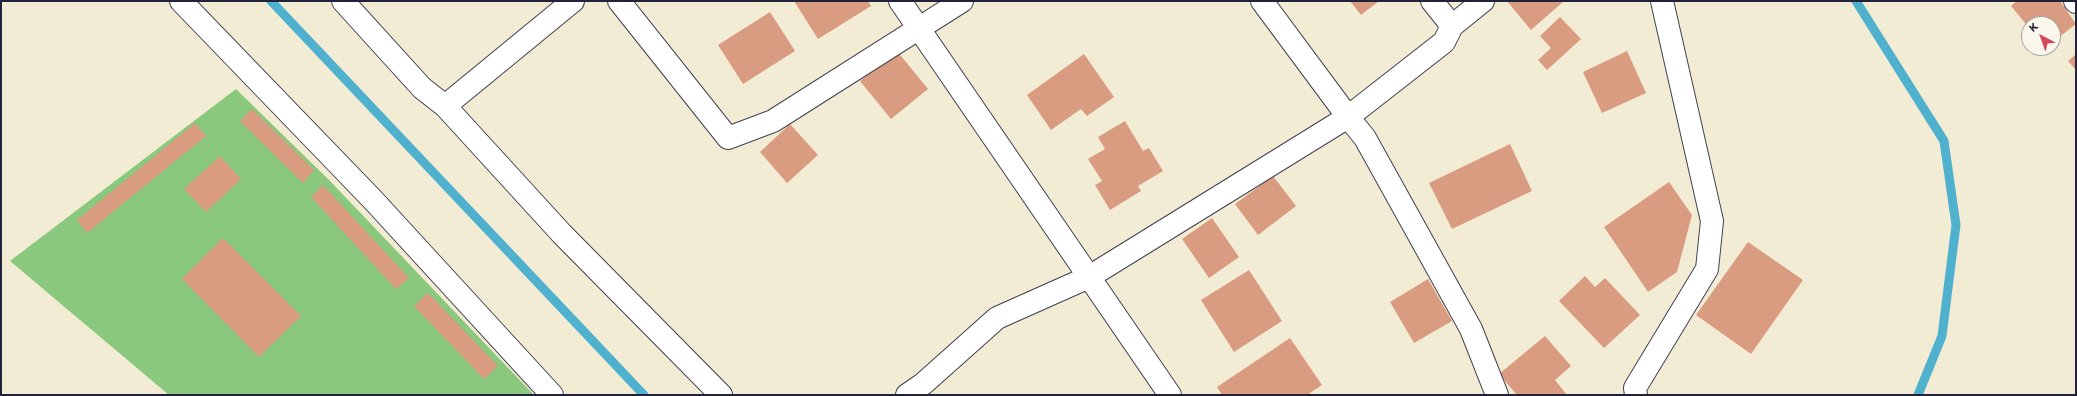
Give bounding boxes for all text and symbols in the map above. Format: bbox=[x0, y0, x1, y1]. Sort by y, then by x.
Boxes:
north arrow bbox=[2021, 16, 2061, 56]
text: K bbox=[2027, 20, 2040, 35]

